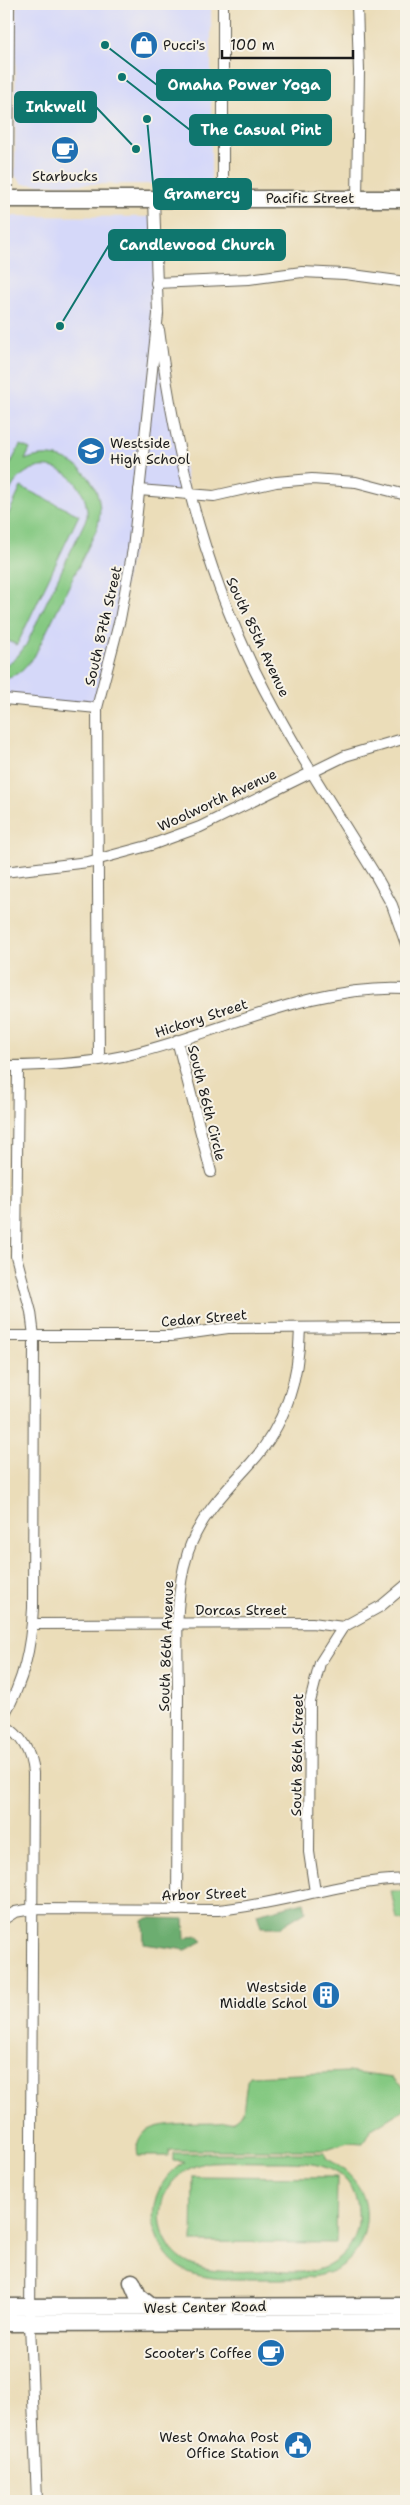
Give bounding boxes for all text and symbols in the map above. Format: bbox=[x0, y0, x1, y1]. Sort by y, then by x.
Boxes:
scale bar bbox=[222, 28, 354, 60]
shop icon: Pucci's bbox=[129, 30, 159, 60]
text: 100 m bbox=[230, 35, 275, 55]
place label: Pucci's bbox=[163, 36, 206, 54]
callout: Omaha Power Yoga bbox=[157, 70, 330, 100]
text: Omaha Power Yoga bbox=[168, 75, 321, 95]
callout: Inkwell bbox=[15, 92, 96, 122]
text: Inkwell bbox=[26, 97, 86, 117]
callout: The Casual Pint bbox=[190, 115, 331, 145]
text: The Casual Pint bbox=[200, 120, 322, 140]
cafe icon: Starbucks bbox=[50, 135, 80, 165]
place label: Starbucks bbox=[32, 167, 98, 185]
callout: Gramercy bbox=[154, 179, 251, 209]
text: Gramercy bbox=[164, 184, 240, 204]
street label: Pacific Street bbox=[266, 189, 354, 207]
callout: Candlewood Church bbox=[109, 230, 285, 260]
text: Candlewood Church bbox=[119, 235, 275, 255]
place label: Westside High School bbox=[110, 434, 191, 468]
school or university icon: Westside High School bbox=[76, 436, 106, 466]
street label: South 87th Street bbox=[80, 564, 126, 688]
street label: South 85th Avenue bbox=[222, 574, 294, 700]
street label: Woolworth Avenue bbox=[155, 765, 279, 835]
street label: Hickory Street bbox=[152, 995, 250, 1041]
street label: South 86th Circle bbox=[184, 1043, 230, 1163]
street label: Cedar Street bbox=[160, 1305, 248, 1331]
street label: South 86th Avenue bbox=[155, 1580, 177, 1712]
street label: Dorcas Street bbox=[195, 1601, 287, 1619]
street label: South 86th Street bbox=[287, 1693, 307, 1817]
street label: Arbor Street bbox=[161, 1884, 247, 1904]
place label: Westside Middle Schol bbox=[220, 1978, 308, 2012]
building icon: Westside Middle Schol bbox=[311, 1980, 341, 2010]
street label: West Center Road bbox=[144, 2297, 267, 2317]
cafe icon: Scooter's Coffee bbox=[256, 2338, 286, 2368]
place label: Scooter's Coffee bbox=[145, 2344, 252, 2362]
place label: West Omaha Post Office Station bbox=[159, 2428, 279, 2462]
public building icon: West Omaha Post Office Station bbox=[283, 2430, 313, 2460]

